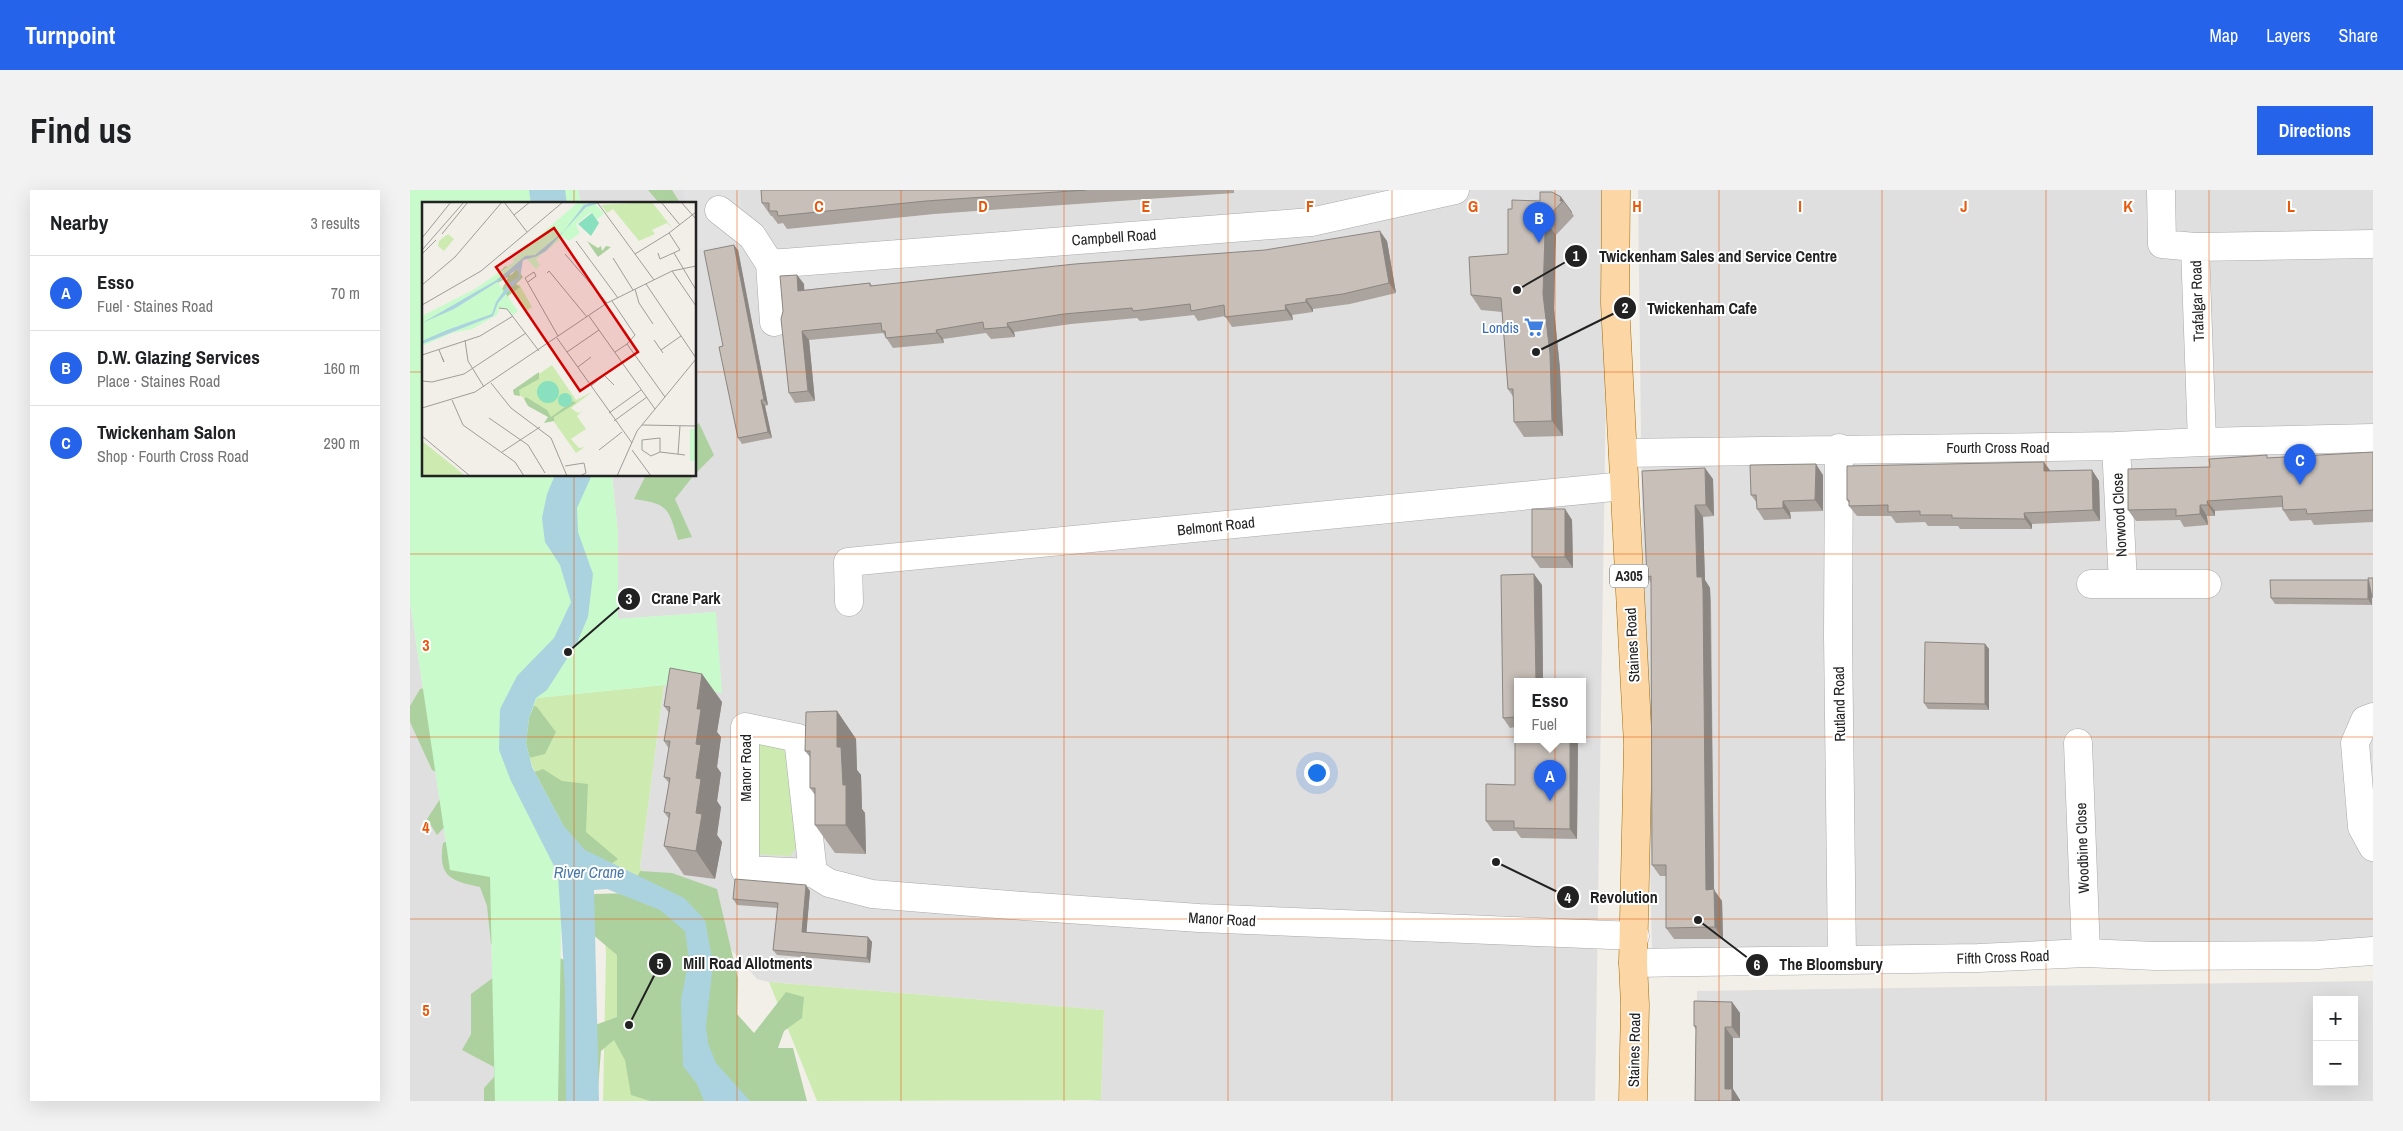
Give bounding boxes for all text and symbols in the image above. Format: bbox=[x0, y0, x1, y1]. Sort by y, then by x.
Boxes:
text: Turnpoint bbox=[25, 19, 115, 51]
text: Map bbox=[2210, 23, 2238, 48]
text: Layers bbox=[2266, 23, 2311, 48]
text: Share bbox=[2339, 23, 2378, 48]
button: Directions bbox=[2257, 106, 2373, 155]
text: Find us bbox=[30, 107, 132, 154]
text: C bbox=[814, 195, 824, 217]
text: D bbox=[978, 195, 988, 217]
text: E bbox=[1142, 195, 1151, 217]
text: F bbox=[1306, 195, 1314, 217]
text: G bbox=[1468, 195, 1478, 217]
text: H bbox=[1632, 195, 1642, 217]
text: I bbox=[1798, 195, 1802, 217]
text: J bbox=[1960, 195, 1968, 217]
text: K bbox=[2123, 195, 2133, 217]
text: L bbox=[2287, 195, 2295, 217]
inset map bbox=[422, 202, 696, 476]
pin: B bbox=[1523, 202, 1555, 243]
text: Nearby bbox=[50, 208, 108, 237]
text: 3 results bbox=[310, 212, 360, 234]
street label: Campbell Road bbox=[1071, 224, 1157, 250]
callout: Twickenham Sales and Service Centre bbox=[1564, 241, 1847, 272]
text: 1 bbox=[1573, 245, 1580, 266]
text: Twickenham Sales and Service Centre bbox=[1599, 245, 1837, 267]
street label: Trafalgar Road bbox=[2185, 260, 2209, 342]
text: Esso bbox=[97, 269, 134, 295]
text: A bbox=[61, 282, 71, 304]
text: 70 m bbox=[331, 282, 360, 304]
callout: Twickenham Cafe bbox=[1612, 292, 1767, 323]
text: Fuel · Staines Road bbox=[97, 295, 213, 317]
text: 2 bbox=[1622, 297, 1629, 318]
text: Twickenham Cafe bbox=[1647, 297, 1757, 319]
supermarket icon: Londis bbox=[1523, 316, 1545, 338]
place label: Londis bbox=[1482, 317, 1519, 338]
text: D.W. Glazing Services bbox=[97, 344, 260, 370]
text: B bbox=[61, 357, 71, 379]
text: 160 m bbox=[324, 357, 360, 379]
text: Place · Staines Road bbox=[97, 370, 220, 392]
text: Twickenham Salon bbox=[97, 419, 236, 445]
text: C bbox=[61, 432, 71, 454]
text: 290 m bbox=[324, 432, 360, 454]
street label: Fourth Cross Road bbox=[1946, 437, 2050, 458]
pin: C bbox=[2284, 444, 2316, 485]
text: Shop · Fourth Cross Road bbox=[97, 445, 249, 467]
street label: Norwood Close bbox=[2106, 472, 2132, 558]
street label: Belmont Road bbox=[1176, 511, 1256, 541]
road number: A305 bbox=[1610, 564, 1648, 588]
callout: Crane Park bbox=[616, 583, 731, 614]
text: Crane Park bbox=[651, 587, 721, 609]
text: 3 bbox=[626, 588, 633, 609]
street label: Staines Road bbox=[1620, 607, 1644, 683]
text: 3 bbox=[422, 634, 430, 656]
street label: Rutland Road bbox=[1828, 666, 1850, 742]
popup bbox=[1514, 678, 1586, 743]
text: Esso bbox=[1531, 687, 1569, 713]
text: Fuel bbox=[1531, 713, 1557, 735]
street label: Manor Road bbox=[735, 734, 756, 802]
your location bbox=[1304, 760, 1330, 786]
pin: A bbox=[1534, 760, 1566, 801]
street label: Woodbine Close bbox=[2070, 802, 2094, 894]
text: 4 bbox=[422, 816, 430, 838]
water label: River Crane bbox=[554, 861, 624, 883]
callout: Revolution bbox=[1555, 882, 1668, 913]
text: Revolution bbox=[1590, 886, 1658, 908]
text: 4 bbox=[1565, 887, 1572, 908]
street label: Manor Road bbox=[1188, 907, 1256, 931]
street label: Fifth Cross Road bbox=[1956, 945, 2050, 969]
callout: Mill Road Allotments bbox=[648, 948, 823, 979]
callout: The Bloomsbury bbox=[1744, 949, 1893, 980]
text: Mill Road Allotments bbox=[683, 952, 813, 974]
text: 5 bbox=[657, 953, 664, 974]
text: The Bloomsbury bbox=[1779, 953, 1883, 975]
text: 6 bbox=[1754, 954, 1761, 975]
map controls bbox=[2313, 996, 2358, 1086]
button: + bbox=[2313, 996, 2358, 1041]
text: 5 bbox=[422, 999, 430, 1021]
street label: Staines Road bbox=[1623, 1013, 1645, 1087]
button: − bbox=[2313, 1041, 2358, 1086]

